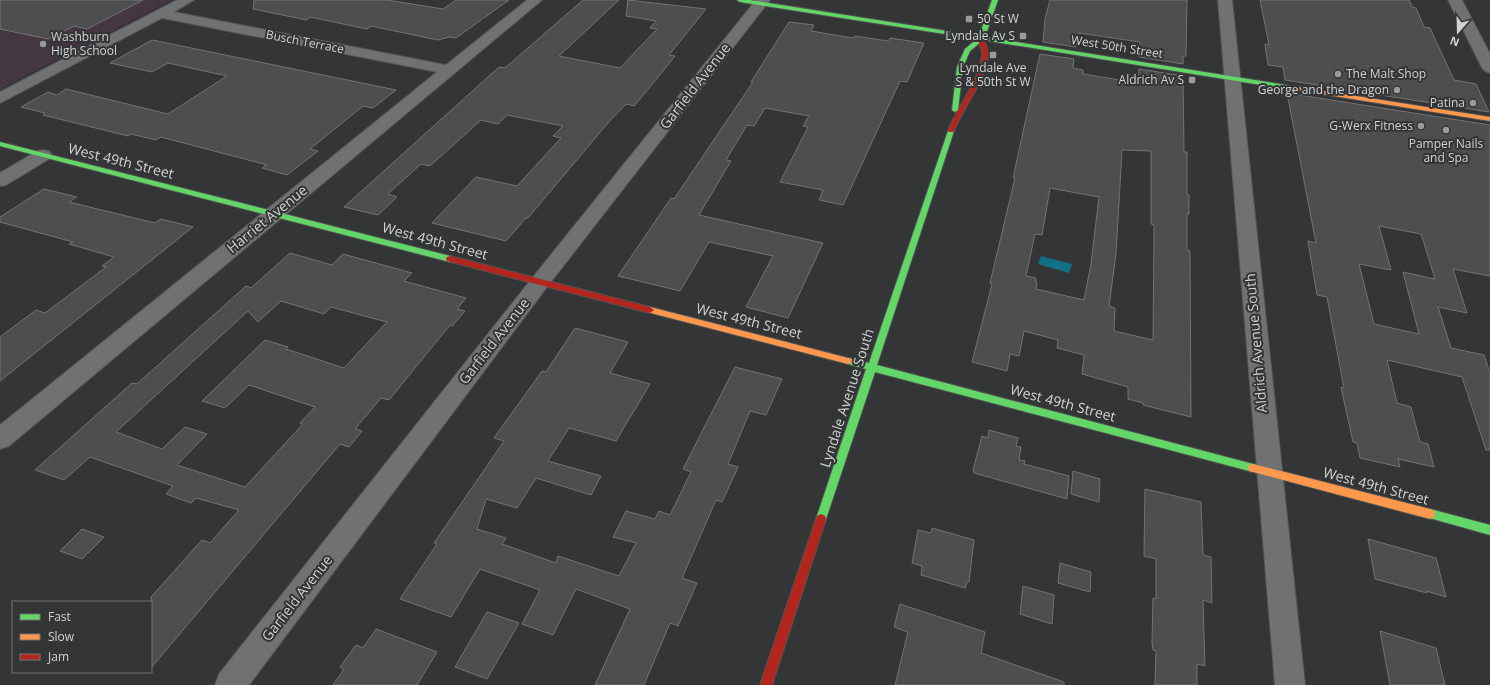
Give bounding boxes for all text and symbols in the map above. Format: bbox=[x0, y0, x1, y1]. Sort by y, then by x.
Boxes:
place label: 50 St W bbox=[977, 10, 1019, 27]
north arrow bbox=[1438, 12, 1478, 52]
marker: 50 St W bbox=[964, 14, 974, 24]
street label: Busch Terrace bbox=[265, 26, 346, 57]
place label: Lyndale Av S bbox=[945, 27, 1015, 44]
place label: Washburn High School bbox=[51, 28, 117, 59]
marker: Lyndale Av S bbox=[1018, 31, 1028, 41]
street label: West 50th Street bbox=[1070, 31, 1164, 62]
text: N bbox=[1448, 33, 1461, 50]
marker: Washburn High School bbox=[38, 39, 48, 49]
street label: Garfield Avenue bbox=[655, 39, 734, 133]
marker: Lyndale Ave S & 50th St W bbox=[988, 50, 998, 60]
place label: Lyndale Ave S & 50th St W bbox=[955, 59, 1031, 90]
place label: The Malt Shop bbox=[1346, 65, 1426, 82]
marker: The Malt Shop bbox=[1333, 69, 1343, 79]
place label: Aldrich Av S bbox=[1119, 71, 1184, 88]
marker: Aldrich Av S bbox=[1187, 75, 1197, 85]
place label: George and the Dragon bbox=[1258, 81, 1389, 98]
marker: George and the Dragon bbox=[1392, 85, 1402, 95]
place label: Patina bbox=[1430, 94, 1465, 111]
marker: Patina bbox=[1468, 98, 1478, 108]
place label: G-Werx Fitness bbox=[1329, 117, 1413, 134]
marker: G-Werx Fitness bbox=[1416, 121, 1426, 131]
marker: Pamper Nails and Spa bbox=[1441, 125, 1451, 135]
place label: Pamper Nails and Spa bbox=[1409, 135, 1484, 166]
street label: West 49th Street bbox=[66, 138, 176, 183]
street label: Harriet Avenue bbox=[223, 180, 311, 257]
street label: West 49th Street bbox=[380, 217, 490, 264]
street label: Aldrich Avenue South bbox=[1240, 273, 1271, 413]
street label: Garfield Avenue bbox=[454, 294, 533, 388]
street label: West 49th Street bbox=[694, 298, 804, 343]
street label: Lyndale Avenue South bbox=[815, 326, 878, 470]
street label: West 49th Street bbox=[1008, 379, 1118, 426]
street label: West 49th Street bbox=[1321, 462, 1431, 509]
street label: Garfield Avenue bbox=[257, 551, 336, 645]
legend bbox=[12, 601, 152, 673]
text: Fast bbox=[48, 608, 71, 625]
text: Slow bbox=[48, 628, 75, 645]
text: Jam bbox=[47, 648, 69, 665]

